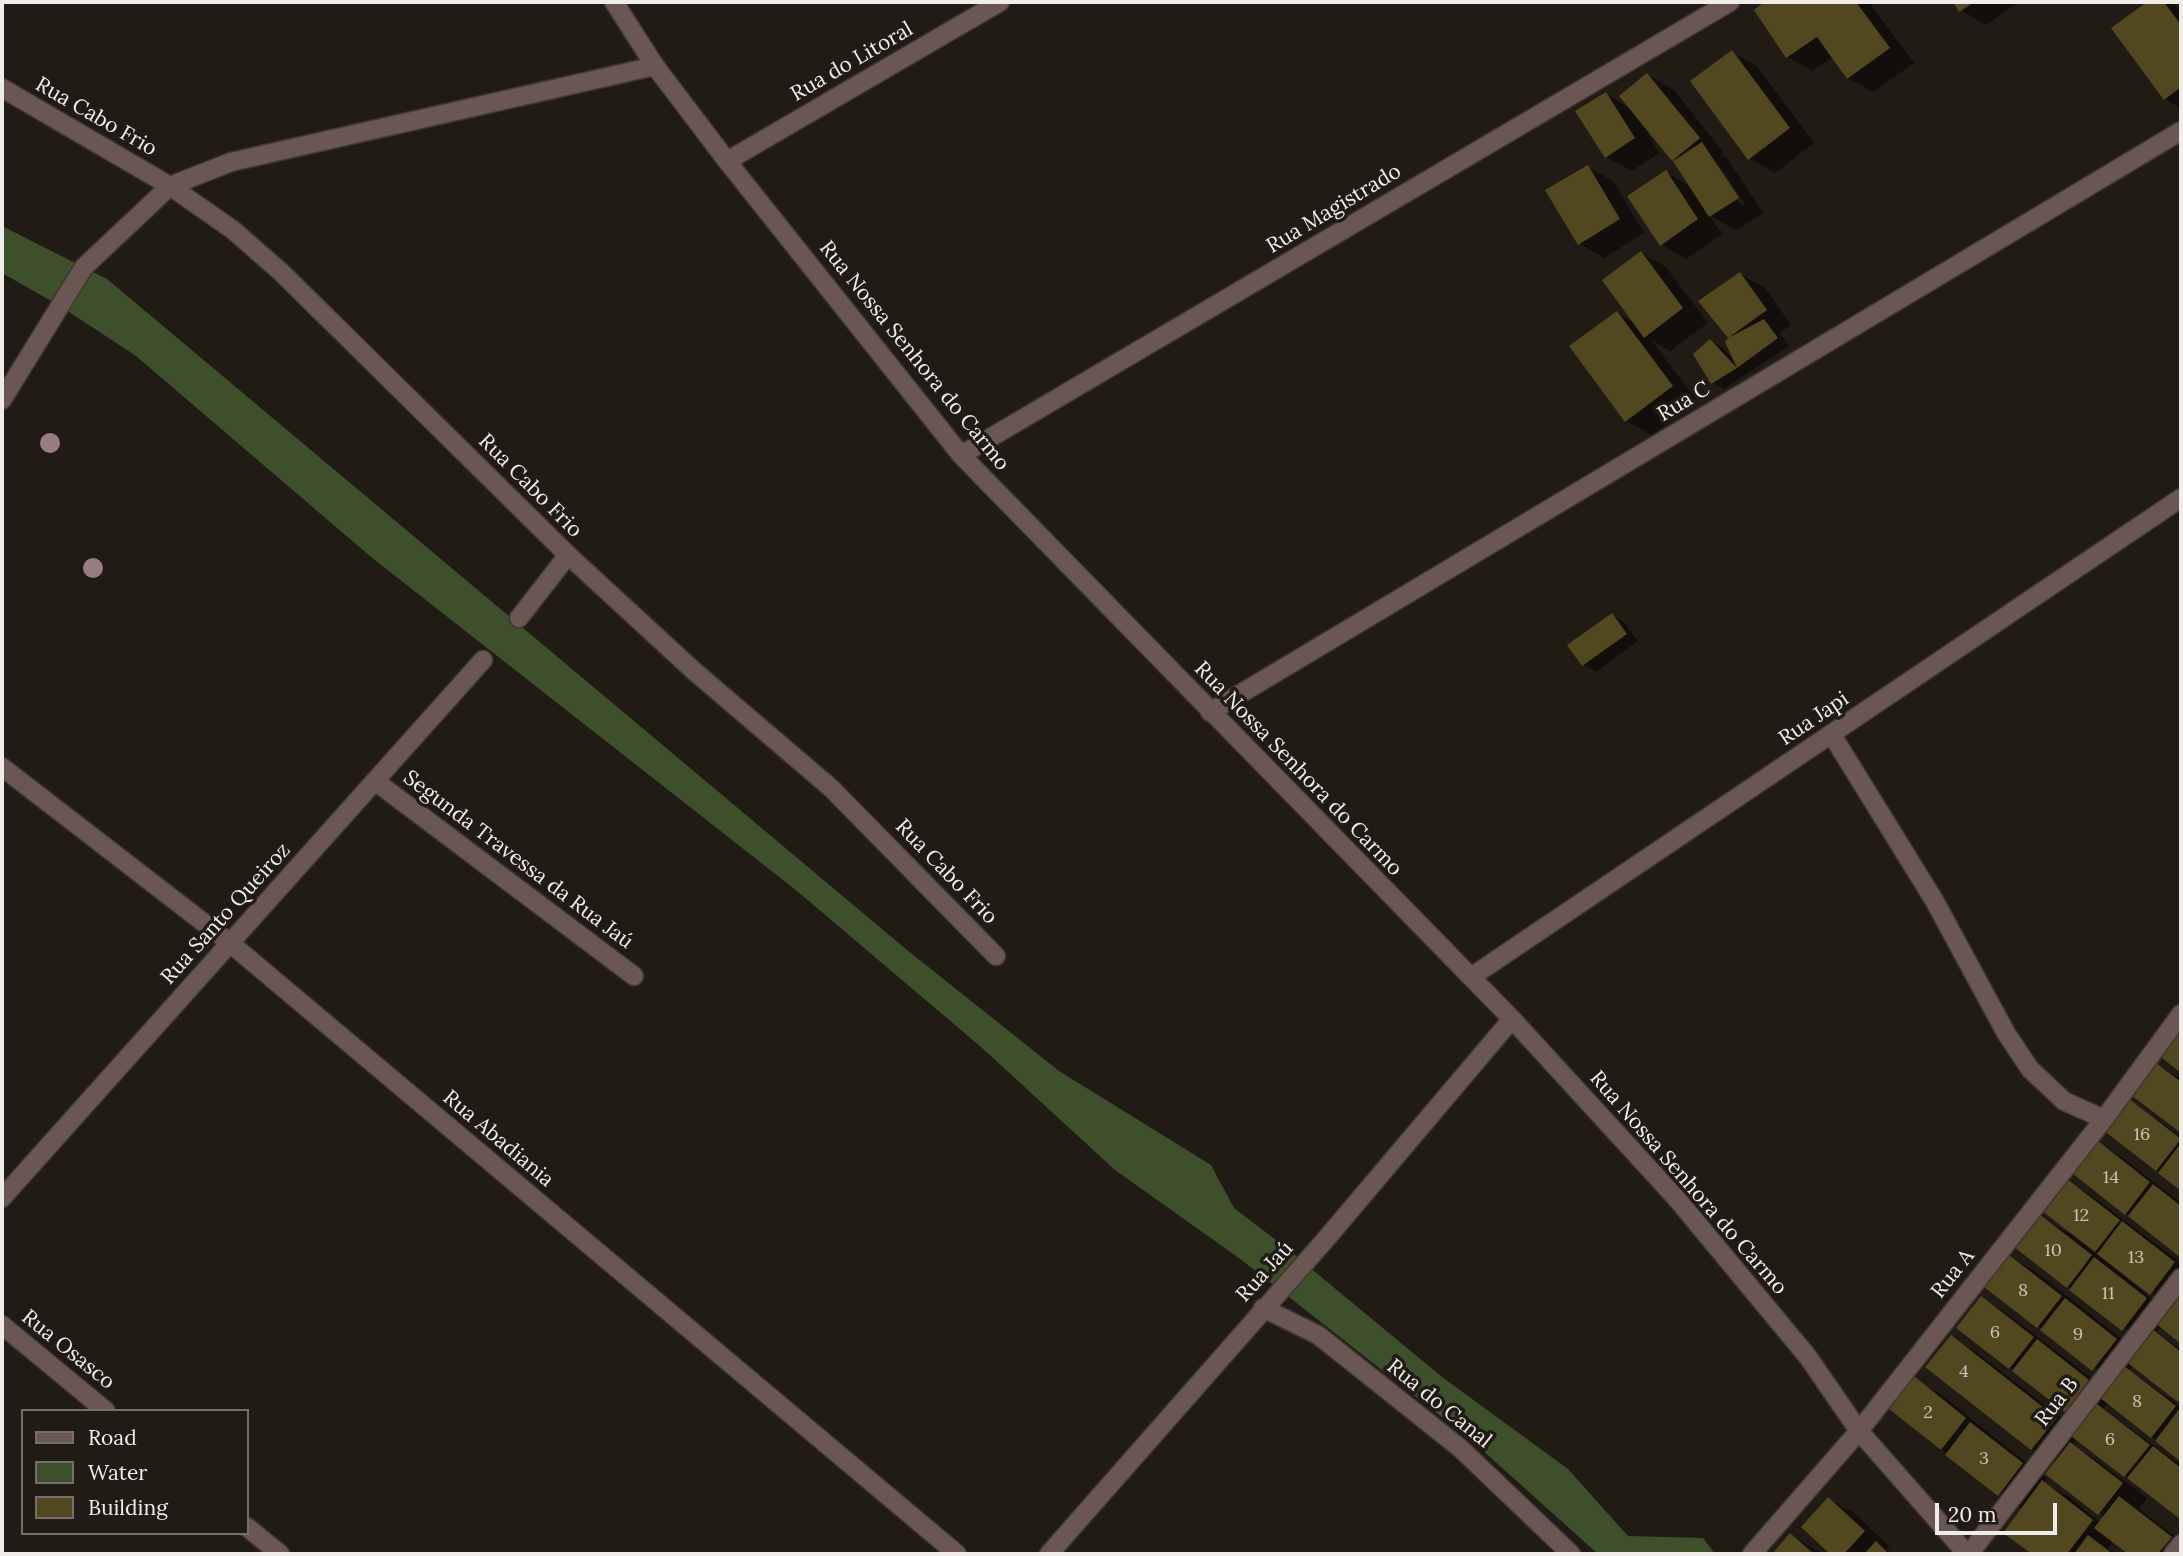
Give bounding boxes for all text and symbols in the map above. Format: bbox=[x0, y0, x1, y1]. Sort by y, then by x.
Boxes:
street label: Rua do Litoral bbox=[786, 17, 918, 107]
street label: Rua Cabo Frio bbox=[31, 72, 161, 162]
street label: Rua Magistrado bbox=[1262, 159, 1406, 259]
street label: Rua Nossa Senhora do Carmo bbox=[814, 236, 1014, 476]
street label: Rua C bbox=[1653, 377, 1715, 427]
street label: Rua Cabo Frio bbox=[473, 429, 587, 543]
street label: Rua Nossa Senhora do Carmo bbox=[1189, 657, 1407, 881]
street label: Rua Japi bbox=[1774, 687, 1854, 751]
street label: Segunda Travessa da Rua Jaú bbox=[398, 765, 638, 955]
street label: Rua Cabo Frio bbox=[890, 814, 1002, 930]
street label: Rua Santo Queiroz bbox=[156, 838, 296, 990]
street label: Rua Nossa Senhora do Carmo bbox=[1584, 1066, 1792, 1300]
street label: Rua Abadiania bbox=[437, 1085, 559, 1193]
house number: 16 bbox=[2134, 1124, 2150, 1146]
house number: 14 bbox=[2103, 1167, 2119, 1189]
house number: 12 bbox=[2073, 1205, 2089, 1227]
street label: Rua Jaú bbox=[1231, 1237, 1299, 1307]
house number: 10 bbox=[2044, 1240, 2062, 1262]
street label: Rua A bbox=[1926, 1244, 1980, 1304]
house number: 13 bbox=[2128, 1247, 2144, 1269]
house number: 8 bbox=[2018, 1280, 2028, 1302]
house number: 11 bbox=[2101, 1283, 2115, 1305]
street label: Rua Osasco bbox=[16, 1305, 120, 1395]
house number: 6 bbox=[1990, 1322, 2000, 1344]
house number: 9 bbox=[2073, 1324, 2083, 1346]
street label: Rua do Canal bbox=[1382, 1354, 1496, 1454]
house number: 4 bbox=[1959, 1361, 1969, 1383]
street label: Rua B bbox=[2030, 1373, 2084, 1431]
house number: 8 bbox=[2132, 1391, 2142, 1413]
house number: 2 bbox=[1923, 1402, 1933, 1424]
legend bbox=[21, 1409, 248, 1535]
text: Road bbox=[88, 1424, 137, 1451]
house number: 6 bbox=[2105, 1429, 2115, 1451]
house number: 3 bbox=[1979, 1448, 1989, 1470]
text: Water bbox=[88, 1459, 147, 1486]
scale bar bbox=[1938, 1490, 2060, 1534]
text: Building bbox=[88, 1494, 168, 1521]
text: 20 m bbox=[1948, 1501, 1997, 1528]

